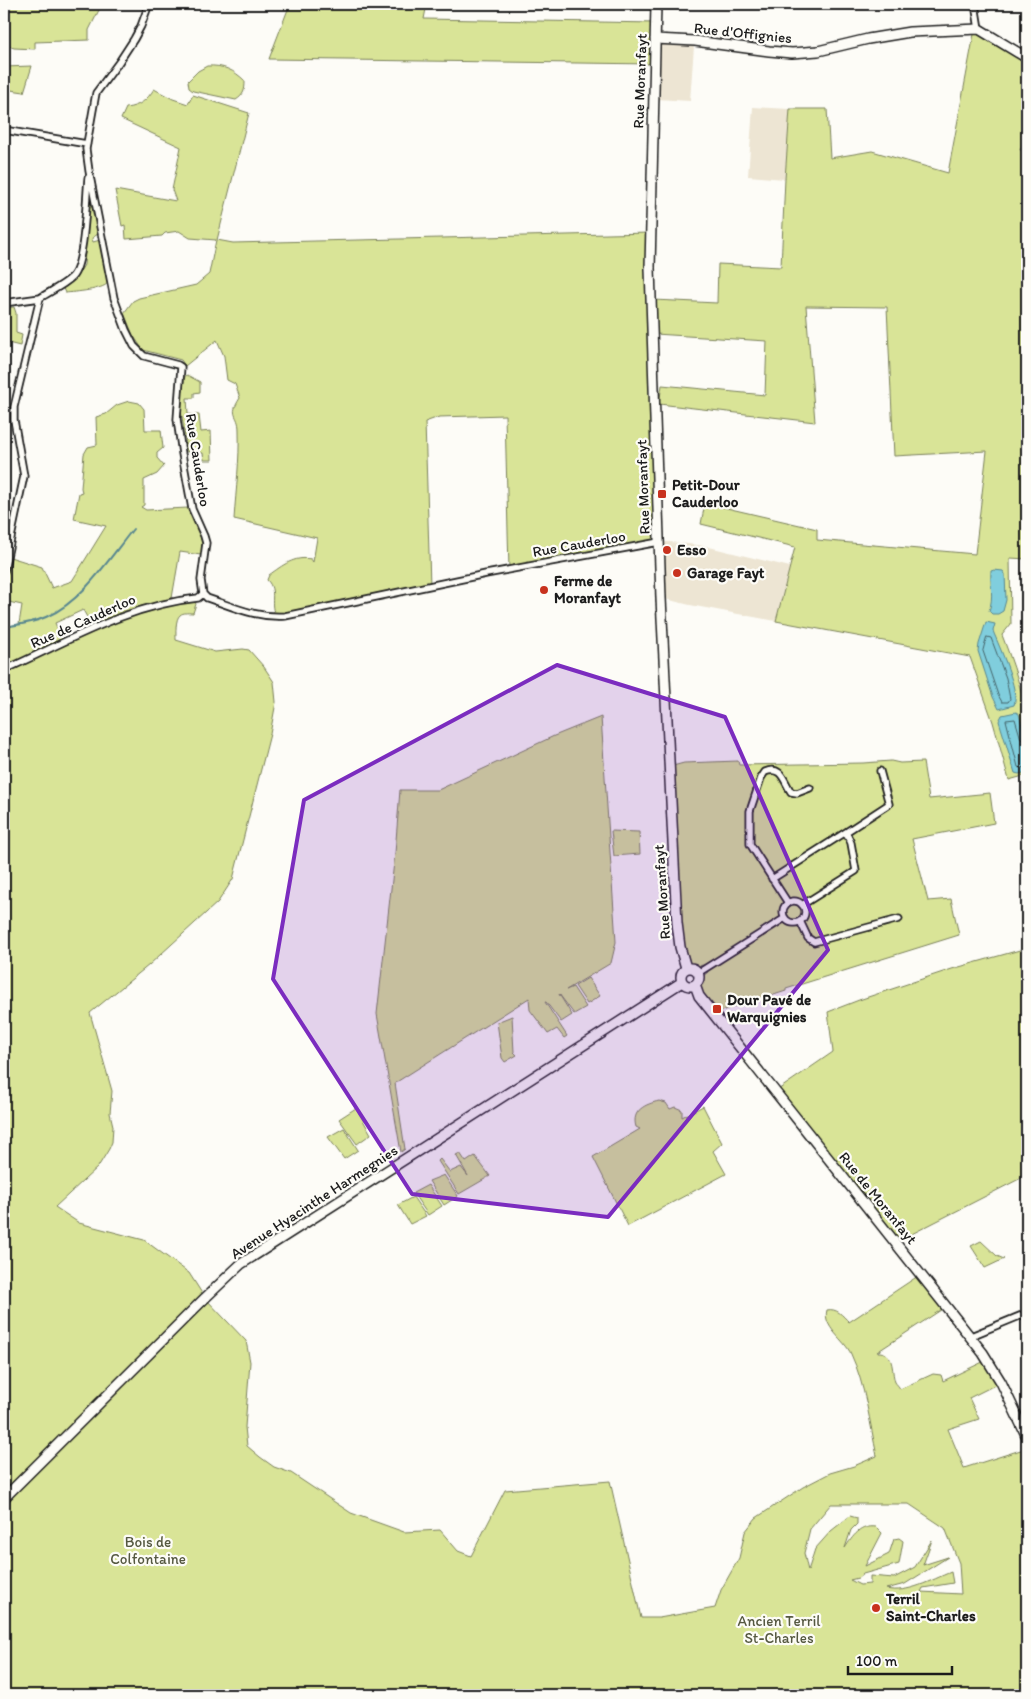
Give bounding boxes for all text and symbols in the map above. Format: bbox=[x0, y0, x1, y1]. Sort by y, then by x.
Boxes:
street label: Rue d'Offignies bbox=[693, 19, 793, 47]
street label: Rue Moranfayt bbox=[629, 33, 651, 129]
street label: Rue Cauderloo bbox=[182, 412, 214, 508]
street label: Rue Moranfayt bbox=[632, 439, 654, 535]
place label: Petit-Dour Cauderloo bbox=[672, 476, 741, 511]
marker: Petit-Dour Cauderloo bbox=[656, 488, 668, 500]
street label: Rue Cauderloo bbox=[531, 527, 627, 561]
place label: Esso bbox=[677, 541, 707, 559]
marker: Esso bbox=[661, 544, 673, 556]
place label: Garage Fayt bbox=[687, 564, 765, 583]
marker: Garage Fayt bbox=[671, 567, 683, 579]
place label: Ferme de Moranfayt bbox=[554, 572, 621, 608]
marker: Ferme de Moranfayt bbox=[538, 584, 550, 596]
street label: Rue de Cauderloo bbox=[28, 590, 138, 652]
street label: Rue Moranfayt bbox=[650, 844, 674, 940]
place label: Dour Pavé de Warquignies bbox=[727, 991, 811, 1027]
marker: Dour Pavé de Warquignies bbox=[711, 1003, 723, 1015]
street label: Avenue Hyacinthe Harmegnies bbox=[227, 1141, 401, 1263]
street label: Rue de Moranfayt bbox=[835, 1148, 921, 1248]
park label: Bois de Colfontaine bbox=[110, 1533, 186, 1568]
place label: Terril Saint-Charles bbox=[885, 1590, 976, 1625]
marker: Terril Saint-Charles bbox=[870, 1602, 882, 1614]
park label: Ancien Terril St-Charles bbox=[737, 1612, 821, 1647]
scale bar bbox=[848, 1644, 952, 1676]
text: 100 m bbox=[856, 1652, 898, 1670]

